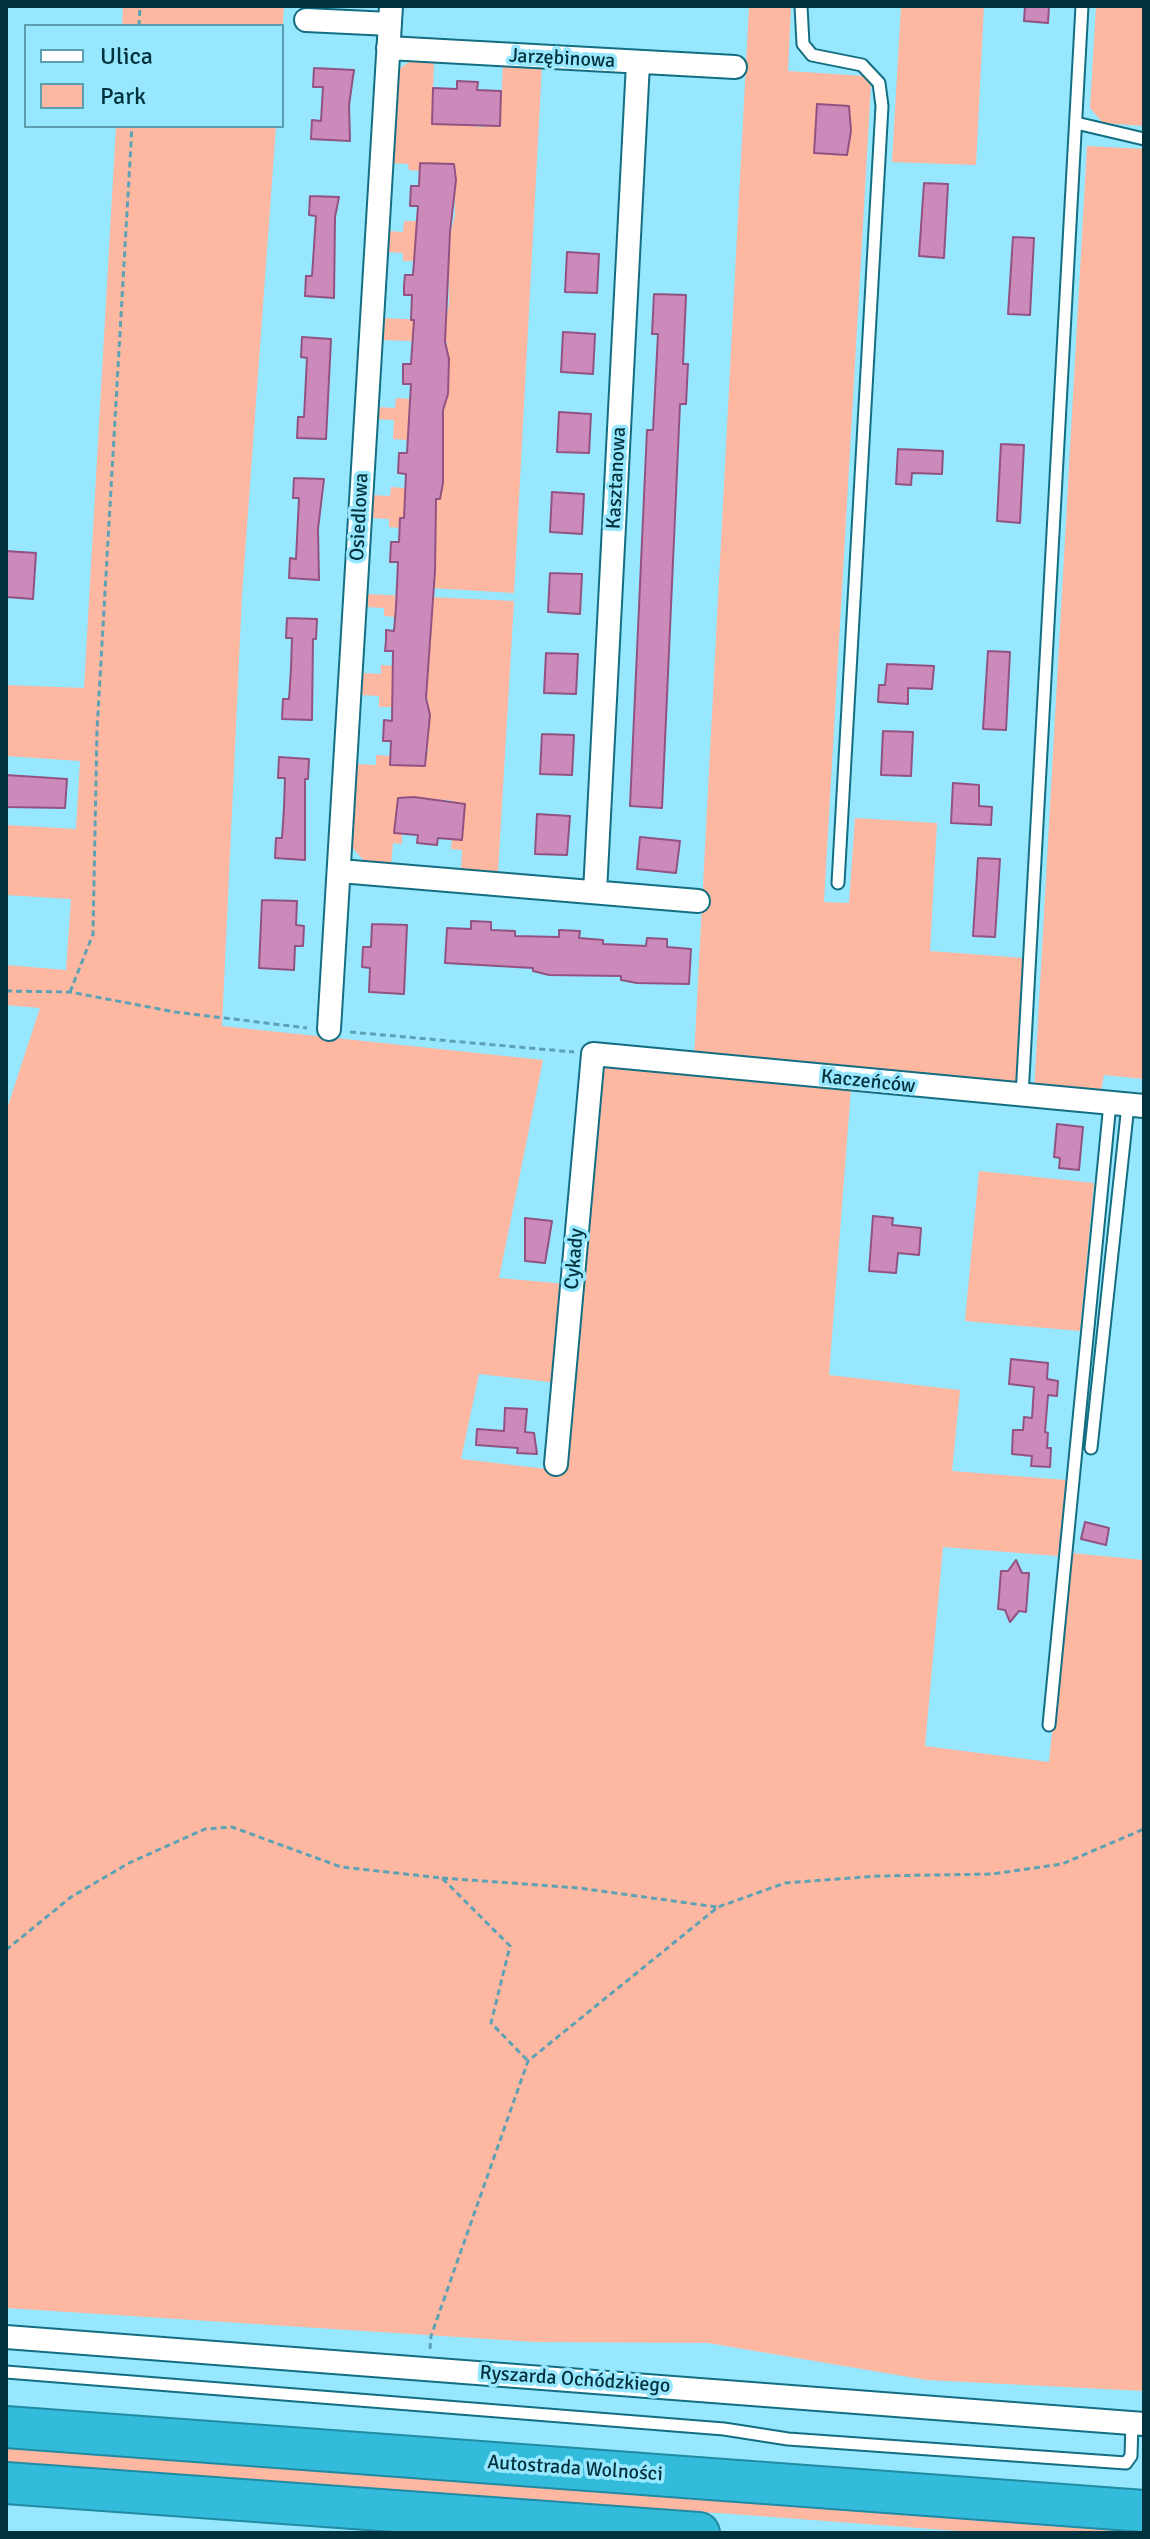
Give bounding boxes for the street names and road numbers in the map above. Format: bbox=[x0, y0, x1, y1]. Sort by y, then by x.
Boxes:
street label: Jarzębinowa bbox=[508, 44, 616, 74]
street label: Kasztanowa bbox=[602, 426, 632, 530]
street label: Osiedlowa bbox=[346, 472, 374, 562]
street label: Kaczeńców bbox=[820, 1065, 916, 1099]
street label: Cykady bbox=[560, 1227, 590, 1291]
street label: Ryszarda Ochódzkiego bbox=[479, 2361, 671, 2399]
street label: Autostrada Wolności bbox=[486, 2451, 664, 2487]

